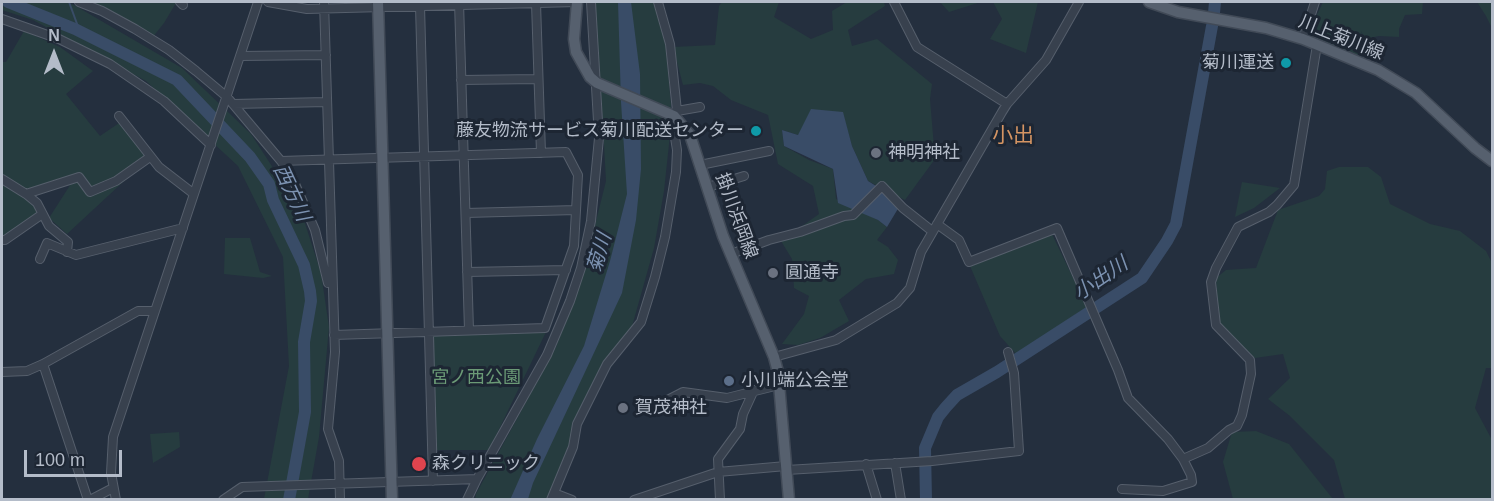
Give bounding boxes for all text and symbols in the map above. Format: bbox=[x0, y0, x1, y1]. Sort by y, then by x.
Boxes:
street label: 川上菊川線 bbox=[1295, 11, 1387, 65]
north arrow bbox=[24, 24, 84, 84]
text: N bbox=[48, 27, 60, 44]
place label: 菊川運送 bbox=[1202, 52, 1274, 74]
marker: 菊川運送 bbox=[1279, 56, 1293, 70]
place label: 藤友物流サービス菊川配送センター bbox=[456, 120, 744, 142]
district label: 小出 bbox=[992, 123, 1034, 149]
marker: 藤友物流サービス菊川配送センター bbox=[749, 124, 763, 138]
place label: 神明神社 bbox=[888, 142, 960, 164]
marker: 神明神社 bbox=[869, 146, 883, 160]
water label: 西方川 bbox=[267, 161, 315, 225]
street label: 掛川浜岡線 bbox=[710, 170, 762, 262]
water label: 菊川 bbox=[583, 230, 617, 276]
water label: 小出川 bbox=[1069, 252, 1133, 306]
place label: 圓通寺 bbox=[785, 262, 839, 284]
marker: 圓通寺 bbox=[766, 266, 780, 280]
park label: 宮ノ西公園 bbox=[431, 367, 521, 389]
place label: 小川端公会堂 bbox=[741, 370, 849, 392]
marker: 小川端公会堂 bbox=[722, 374, 736, 388]
place label: 賀茂神社 bbox=[635, 397, 707, 419]
marker: 賀茂神社 bbox=[616, 401, 630, 415]
scale bar bbox=[27, 438, 124, 476]
text: 100 m bbox=[35, 450, 85, 470]
place label: 森クリニック bbox=[432, 453, 540, 475]
marker: 森クリニック bbox=[410, 455, 428, 473]

